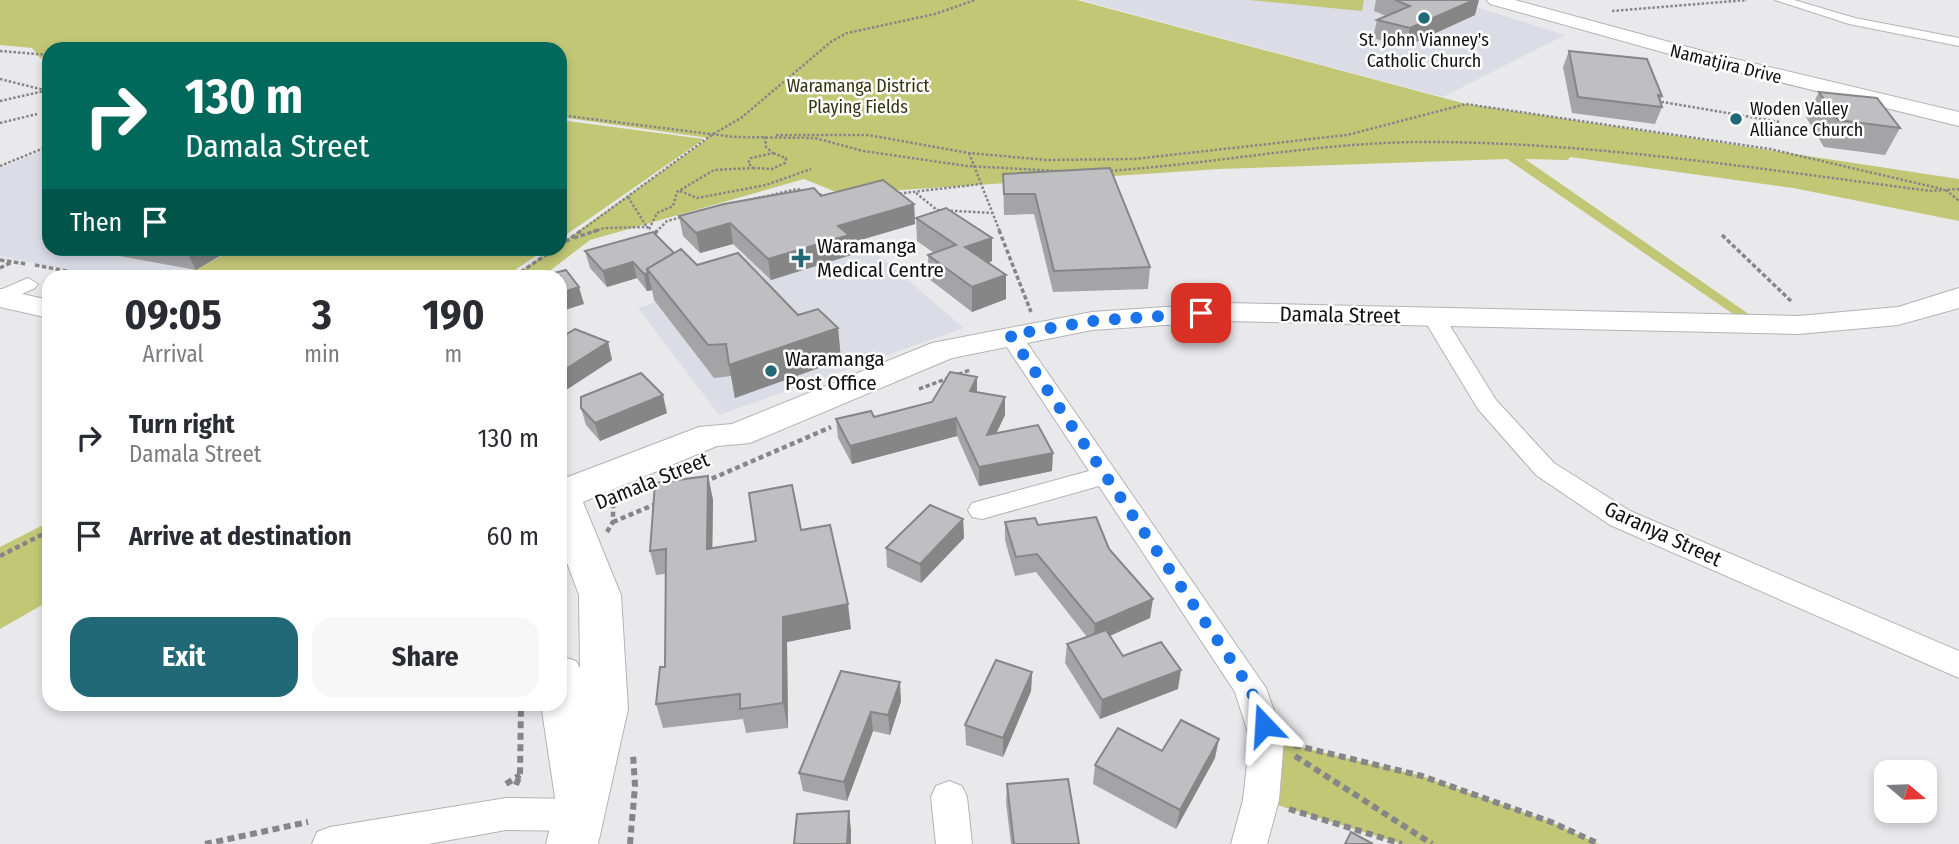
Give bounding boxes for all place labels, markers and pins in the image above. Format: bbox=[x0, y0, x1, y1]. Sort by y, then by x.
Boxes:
marker: St. John Vianney's Catholic Church bbox=[1416, 10, 1432, 26]
place label: St. John Vianney's Catholic Church bbox=[1359, 29, 1489, 72]
place label: Woden Valley Alliance Church bbox=[1750, 98, 1863, 141]
marker: Woden Valley Alliance Church bbox=[1728, 111, 1744, 127]
place label: Waramanga Medical Centre bbox=[817, 233, 944, 283]
marker: Waramanga Medical Centre bbox=[791, 248, 811, 268]
pin bbox=[1171, 283, 1231, 343]
place label: Waramanga Post Office bbox=[785, 346, 885, 396]
marker: Waramanga Post Office bbox=[763, 363, 779, 379]

